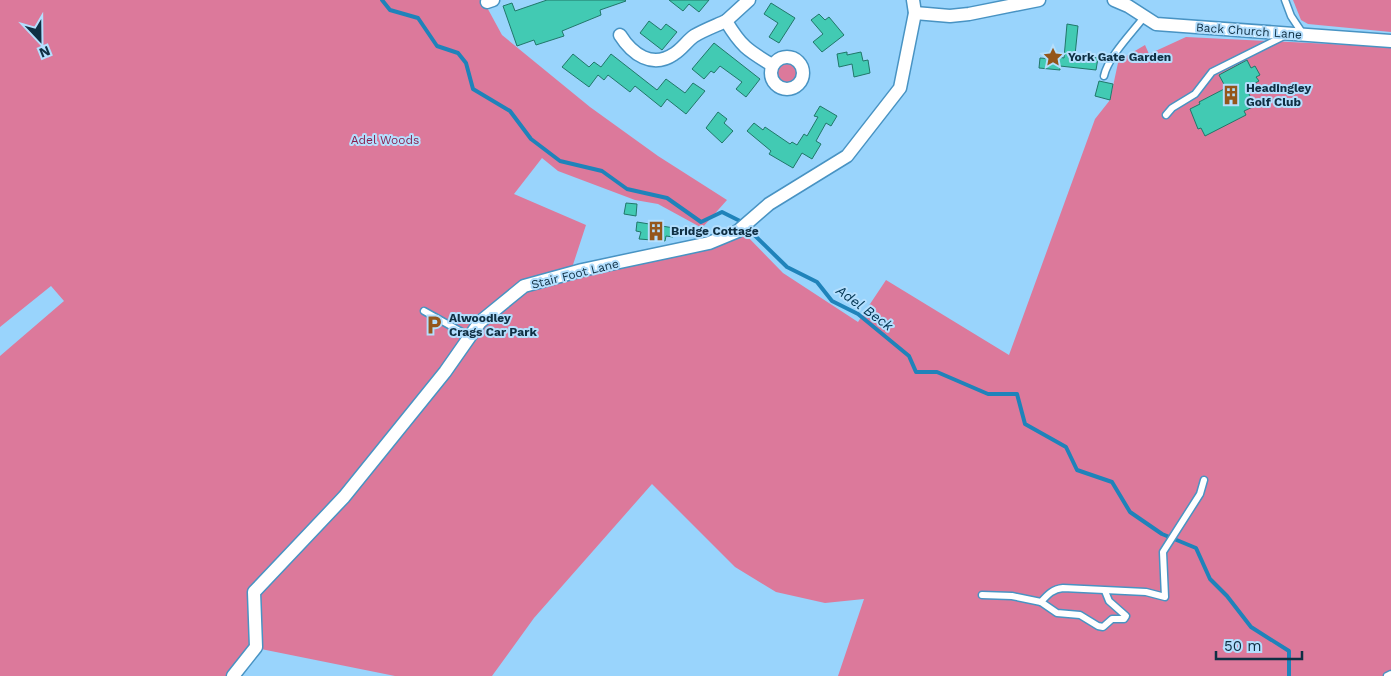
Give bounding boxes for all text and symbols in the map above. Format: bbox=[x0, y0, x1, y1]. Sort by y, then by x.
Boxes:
north arrow bbox=[15, 15, 65, 65]
street label: Back Church Lane bbox=[1195, 20, 1303, 42]
text: N bbox=[37, 43, 53, 61]
place icon: York Gate Garden bbox=[1042, 46, 1064, 68]
place label: York Gate Garden bbox=[1068, 50, 1171, 64]
place label: Headingley Golf Club bbox=[1246, 81, 1312, 109]
building icon: Headingley Golf Club bbox=[1220, 84, 1242, 106]
park label: Adel Woods bbox=[351, 133, 419, 147]
building icon: Bridge Cottage bbox=[645, 220, 667, 242]
place label: Bridge Cottage bbox=[671, 224, 759, 238]
street label: Stair Foot Lane bbox=[530, 256, 620, 292]
water label: Adel Beck bbox=[833, 282, 897, 334]
place label: Alwoodley Crags Car Park bbox=[449, 311, 537, 339]
parking icon: Alwoodley Crags Car Park bbox=[423, 314, 445, 336]
scale bar bbox=[1216, 628, 1302, 660]
text: 50 m bbox=[1224, 637, 1261, 655]

